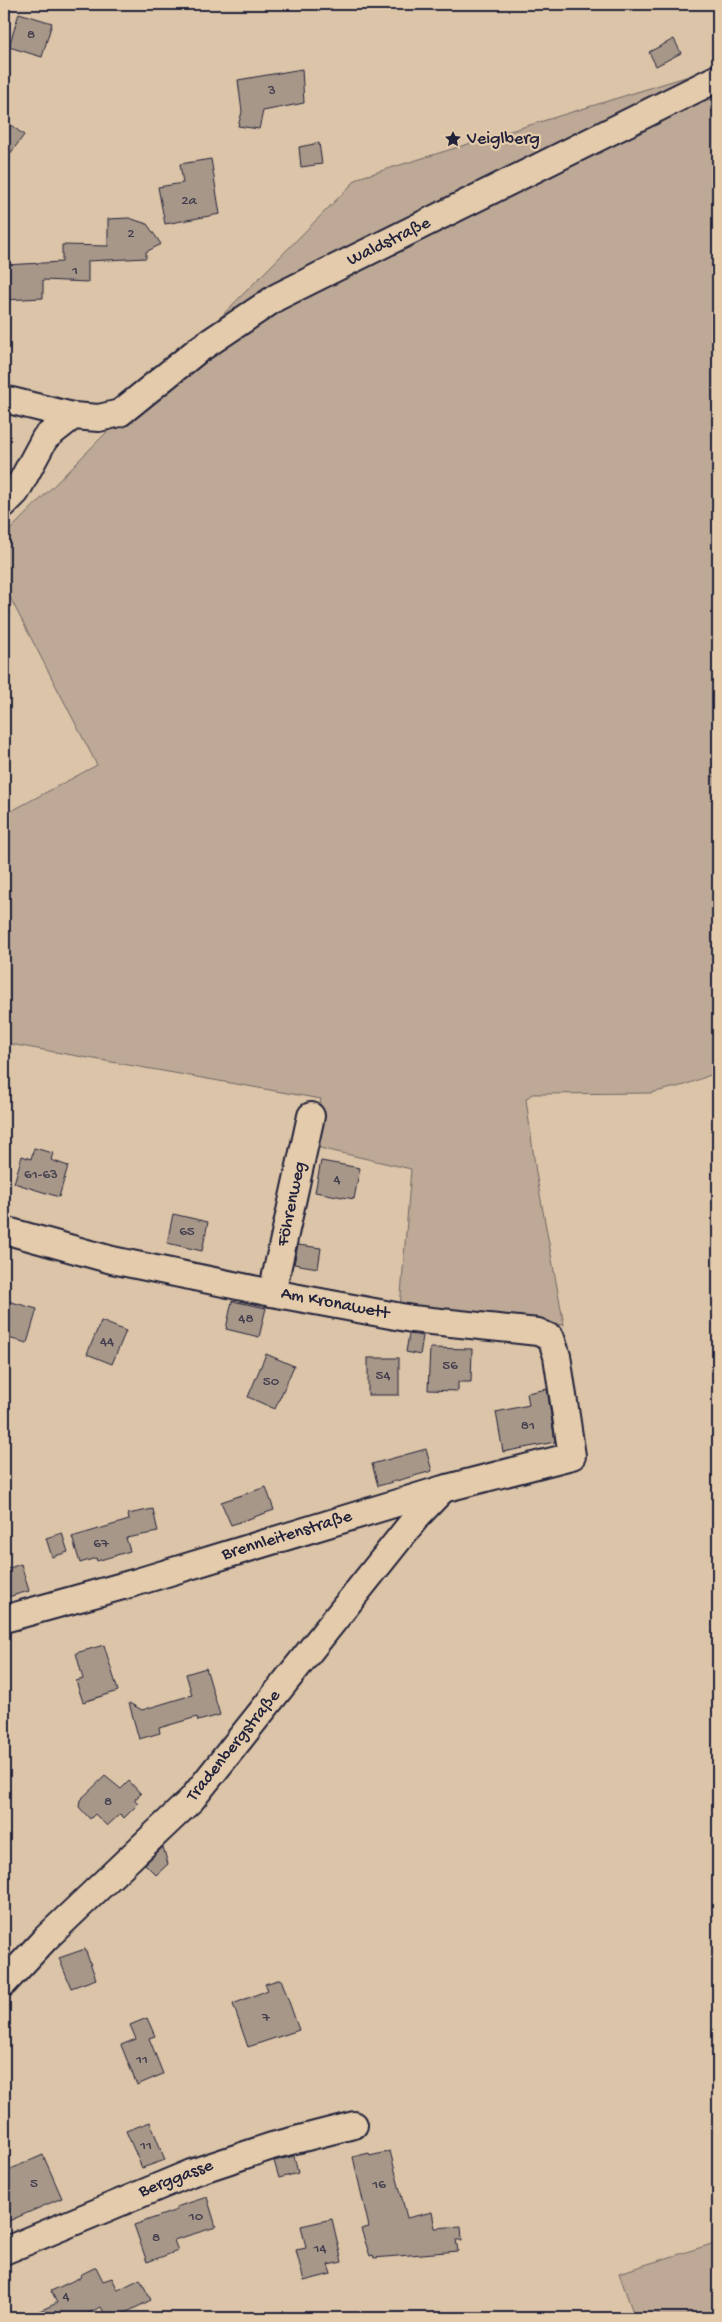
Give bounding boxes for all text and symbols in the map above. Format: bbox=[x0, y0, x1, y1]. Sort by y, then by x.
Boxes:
house number: 8 bbox=[27, 26, 35, 44]
house number: 3 bbox=[267, 82, 276, 100]
place icon: Veiglberg bbox=[443, 129, 463, 149]
place label: Veiglberg bbox=[466, 129, 540, 150]
house number: 2a bbox=[181, 192, 198, 210]
street label: Waldstraße bbox=[344, 212, 435, 271]
house number: 2 bbox=[127, 225, 135, 243]
house number: 1 bbox=[71, 262, 78, 280]
street label: Föhrenweg bbox=[273, 1160, 311, 1249]
house number: 61-63 bbox=[24, 1166, 58, 1184]
house number: 4 bbox=[333, 1171, 341, 1189]
house number: 65 bbox=[179, 1223, 195, 1241]
street label: Am Kronawett bbox=[279, 1283, 392, 1325]
house number: 48 bbox=[238, 1310, 254, 1328]
house number: 44 bbox=[100, 1333, 114, 1351]
house number: 56 bbox=[442, 1357, 458, 1375]
house number: 54 bbox=[376, 1367, 391, 1385]
house number: 50 bbox=[263, 1373, 280, 1391]
house number: 81 bbox=[521, 1417, 535, 1435]
street label: Brennleitenstraße bbox=[218, 1506, 355, 1566]
house number: 67 bbox=[93, 1535, 110, 1553]
street label: Tradenbergstraße bbox=[182, 1685, 286, 1807]
house number: 8 bbox=[104, 1793, 112, 1811]
house number: 7 bbox=[261, 2009, 271, 2027]
house number: 11 bbox=[135, 2051, 148, 2069]
house number: 11 bbox=[139, 2137, 152, 2155]
street label: Berggasse bbox=[135, 2155, 217, 2203]
house number: 5 bbox=[30, 2175, 38, 2193]
house number: 16 bbox=[371, 2176, 386, 2194]
house number: 10 bbox=[188, 2208, 204, 2226]
house number: 8 bbox=[152, 2229, 160, 2247]
house number: 14 bbox=[312, 2240, 327, 2258]
house number: 4 bbox=[62, 2288, 70, 2306]

